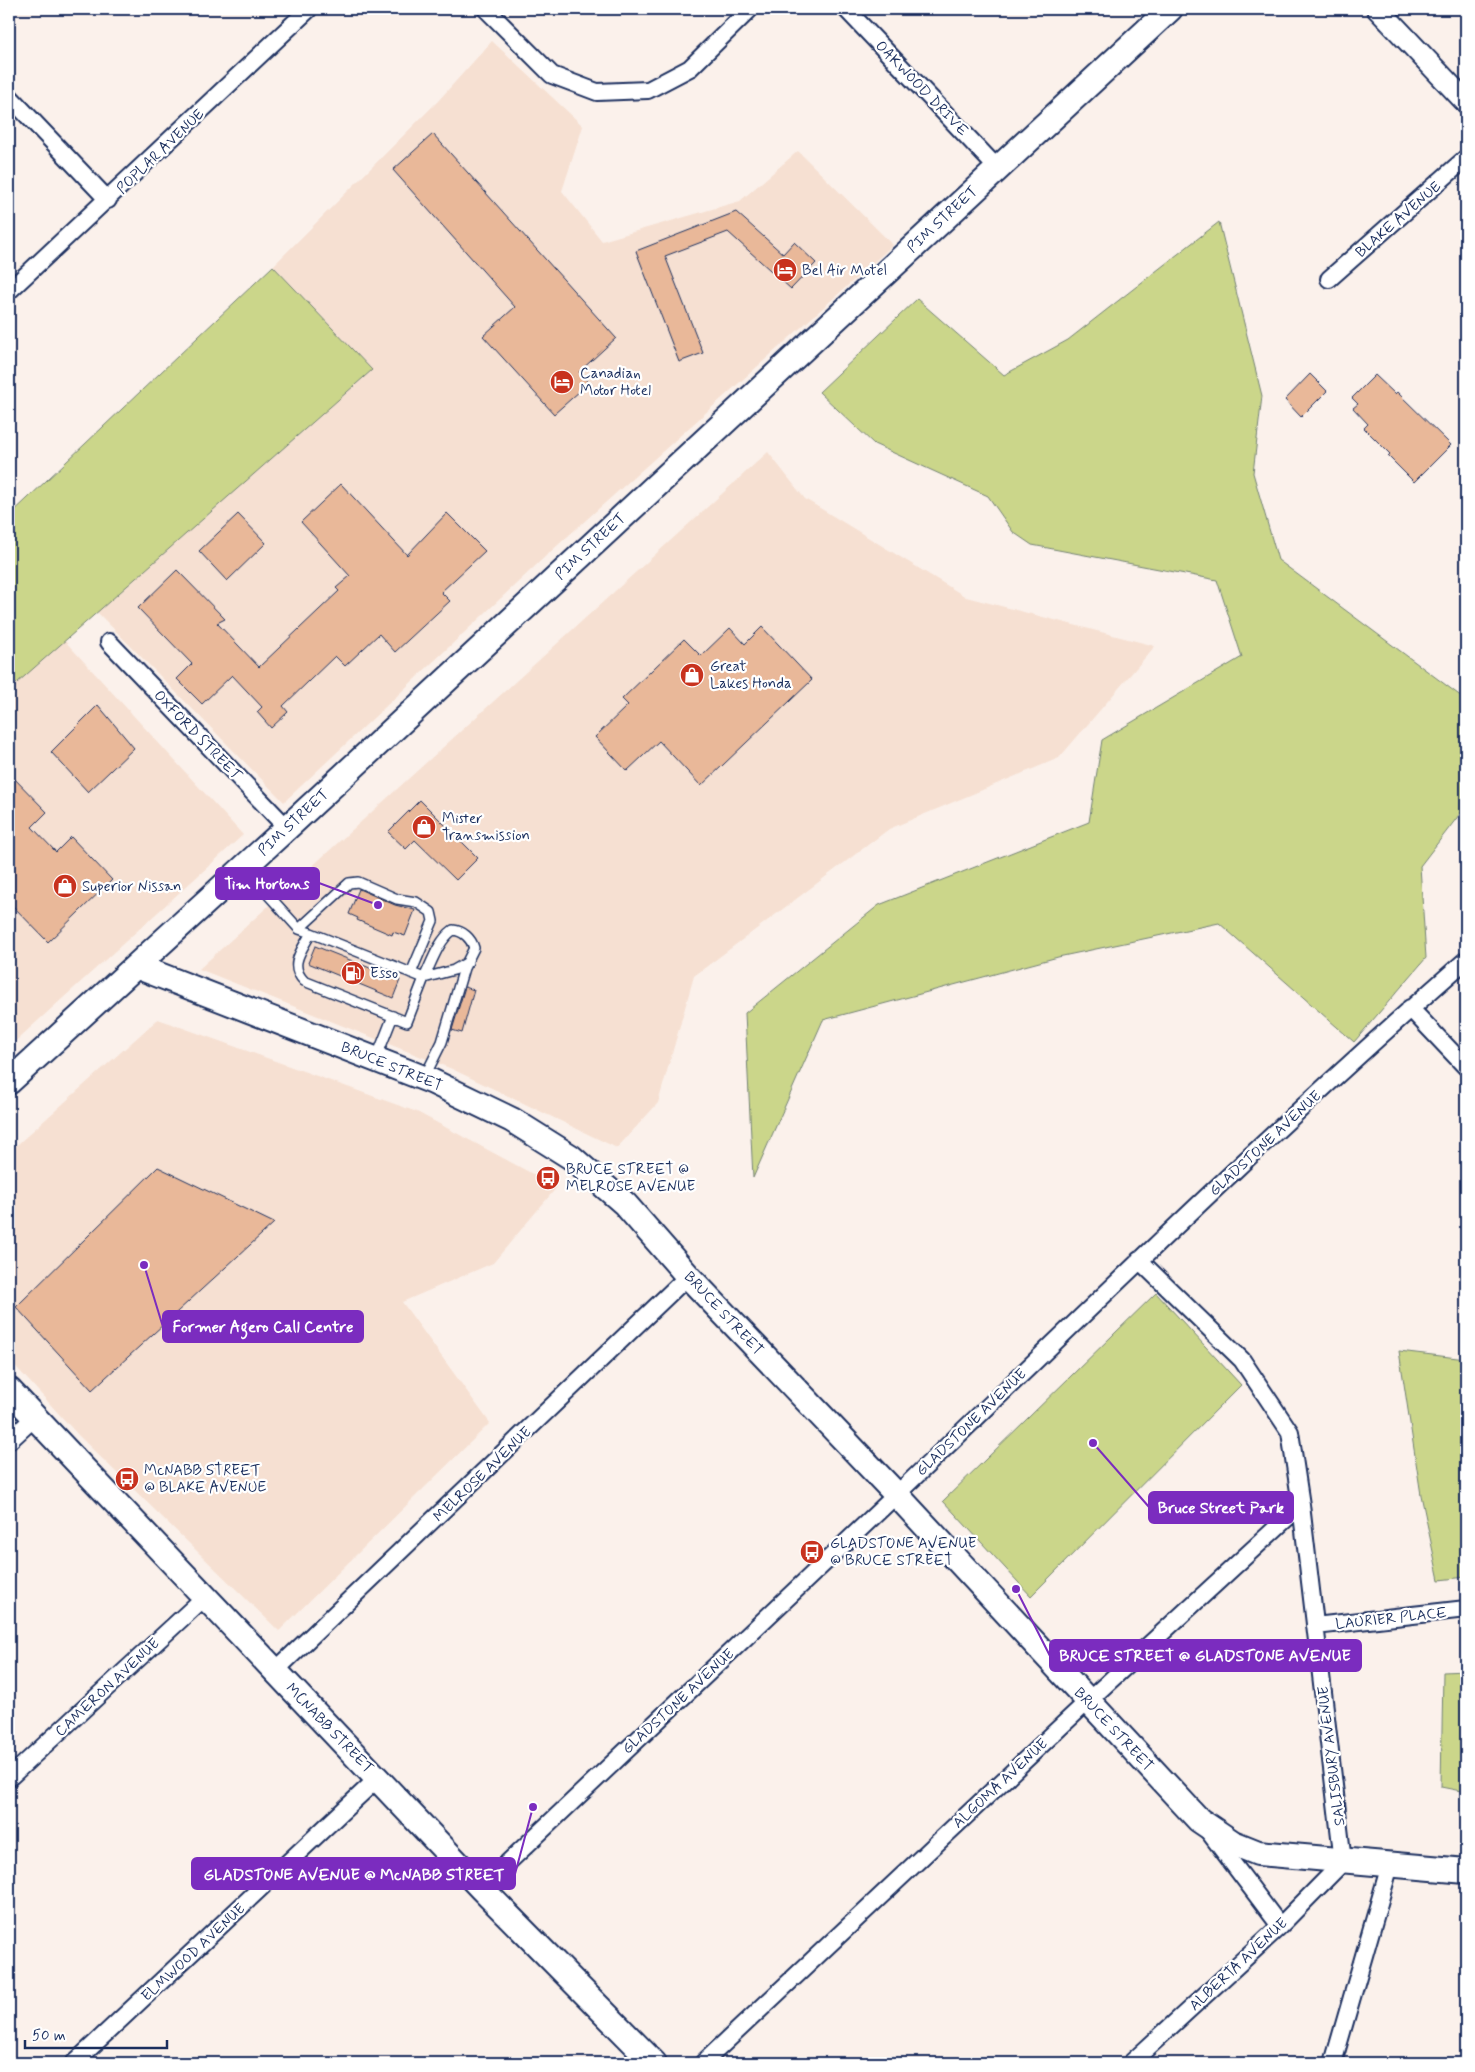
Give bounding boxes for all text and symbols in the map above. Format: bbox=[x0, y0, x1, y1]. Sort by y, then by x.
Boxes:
street label: OAKWOOD DRIVE bbox=[870, 37, 972, 141]
street label: POPLAR AVENUE bbox=[112, 104, 209, 199]
street label: BLAKE AVENUE bbox=[1352, 177, 1446, 262]
street label: PIM STREET bbox=[903, 182, 982, 258]
hotel icon: Bel Air Motel bbox=[772, 257, 798, 283]
place label: Bel Air Motel bbox=[802, 261, 887, 281]
place label: Canadian Motor Hotel bbox=[580, 364, 651, 401]
hotel icon: Canadian Motor Hotel bbox=[549, 369, 575, 395]
street label: PIM STREET bbox=[551, 509, 630, 585]
place label: Great Lakes Honda bbox=[710, 657, 792, 694]
shop icon: Great Lakes Honda bbox=[679, 662, 705, 688]
street label: OXFORD STREET bbox=[149, 686, 246, 786]
street label: PIM STREET bbox=[254, 785, 333, 861]
place label: Mister Transmission bbox=[442, 809, 530, 846]
shop icon: Mister Transmission bbox=[411, 814, 437, 840]
callout: Tim Hortons bbox=[216, 868, 319, 899]
shop icon: Superior Nissan bbox=[52, 873, 78, 899]
text: Tim Hortons bbox=[224, 874, 311, 895]
place label: Superior Nissan bbox=[82, 877, 181, 897]
fuel station icon: Esso bbox=[340, 960, 366, 986]
place label: Esso bbox=[370, 964, 398, 984]
street label: BRUCE STREET bbox=[338, 1037, 446, 1097]
street label: GLADSTONE AVENUE bbox=[1205, 1086, 1326, 1201]
place label: BRUCE STREET @ MELROSE AVENUE bbox=[566, 1160, 696, 1197]
bus stop icon: BRUCE STREET @ MELROSE AVENUE bbox=[535, 1165, 561, 1191]
street label: BRUCE STREET bbox=[679, 1267, 768, 1360]
callout: Former Agero Call Centre bbox=[163, 1311, 363, 1342]
text: Former Agero Call Centre bbox=[172, 1317, 354, 1340]
street label: GLADSTONE AVENUE bbox=[912, 1364, 1031, 1481]
street label: MELROSE AVENUE bbox=[429, 1422, 536, 1527]
place label: McNABB STREET @ BLAKE AVENUE bbox=[144, 1461, 267, 1498]
bus stop icon: McNABB STREET @ BLAKE AVENUE bbox=[114, 1466, 140, 1492]
callout: Bruce Street Park bbox=[1149, 1492, 1293, 1523]
text: Bruce Street Park bbox=[1158, 1498, 1284, 1519]
place label: GLADSTONE AVENUE @ BRUCE STREET bbox=[830, 1534, 977, 1571]
bus stop icon: GLADSTONE AVENUE @ BRUCE STREET bbox=[799, 1539, 825, 1565]
street label: LAURIER PLACE bbox=[1335, 1603, 1448, 1635]
street label: CAMERON AVENUE bbox=[51, 1634, 164, 1742]
callout: BRUCE STREET @ GLADSTONE AVENUE bbox=[1050, 1640, 1361, 1671]
street label: GLADSTONE AVENUE bbox=[618, 1644, 739, 1759]
text: BRUCE STREET @ GLADSTONE AVENUE bbox=[1059, 1646, 1352, 1667]
street label: MCNABB STREET bbox=[281, 1679, 378, 1778]
street label: BRUCE STREET bbox=[1069, 1683, 1158, 1776]
street label: SALISBURY AVENUE bbox=[1313, 1685, 1351, 1827]
street label: ALGOMA AVENUE bbox=[949, 1734, 1053, 1833]
callout: GLADSTONE AVENUE @ McNABB STREET bbox=[192, 1858, 515, 1889]
text: GLADSTONE AVENUE @ McNABB STREET bbox=[204, 1865, 505, 1886]
street label: ELMWOOD AVENUE bbox=[137, 1899, 250, 2006]
street label: ALBERTA AVENUE bbox=[1185, 1914, 1292, 2016]
scale bar bbox=[25, 2017, 168, 2049]
text: 50 m bbox=[32, 2026, 66, 2046]

